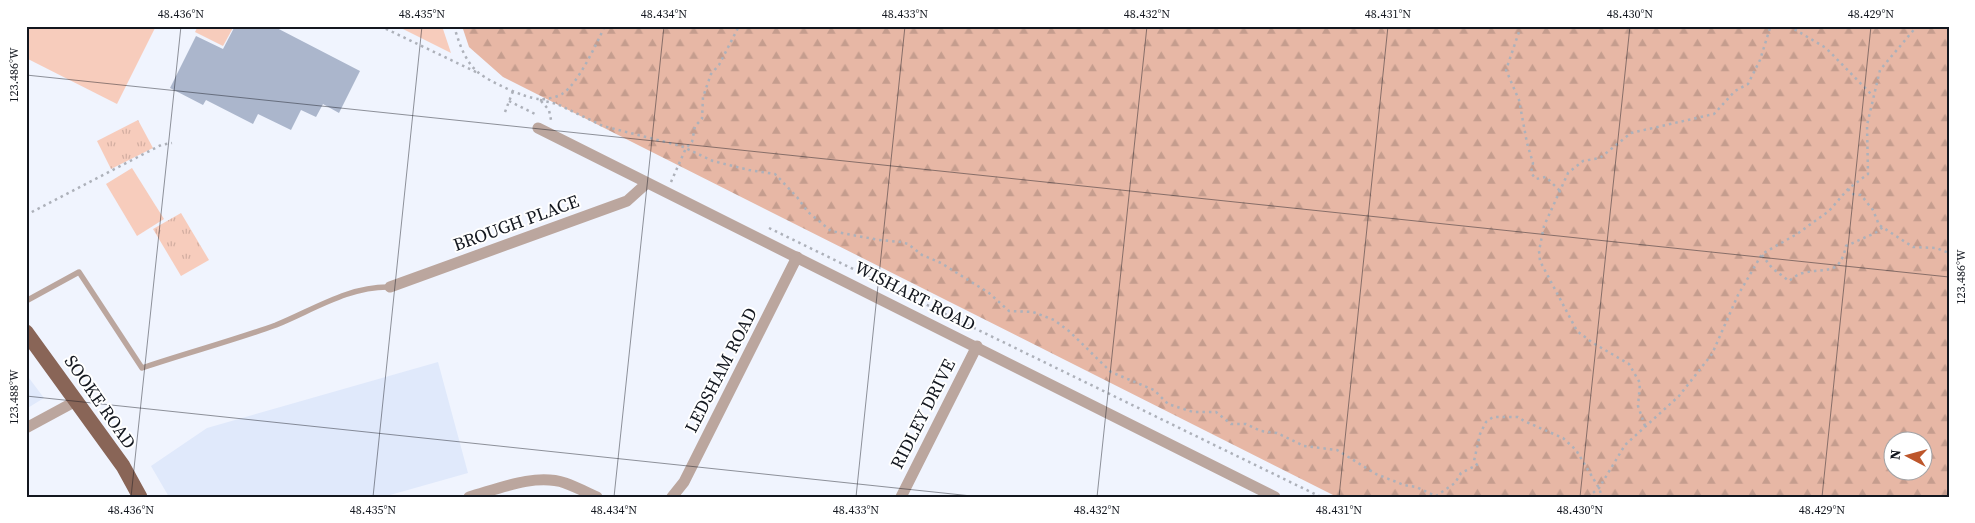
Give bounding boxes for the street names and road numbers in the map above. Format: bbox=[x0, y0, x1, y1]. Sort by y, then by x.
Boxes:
street label: BROUGH PLACE bbox=[449, 188, 582, 257]
street label: WISHART ROAD bbox=[850, 254, 980, 337]
street label: LEDSHAM ROAD bbox=[678, 303, 763, 437]
street label: SOOKE ROAD bbox=[59, 350, 142, 454]
street label: RIDLEY DRIVE bbox=[884, 354, 961, 473]

